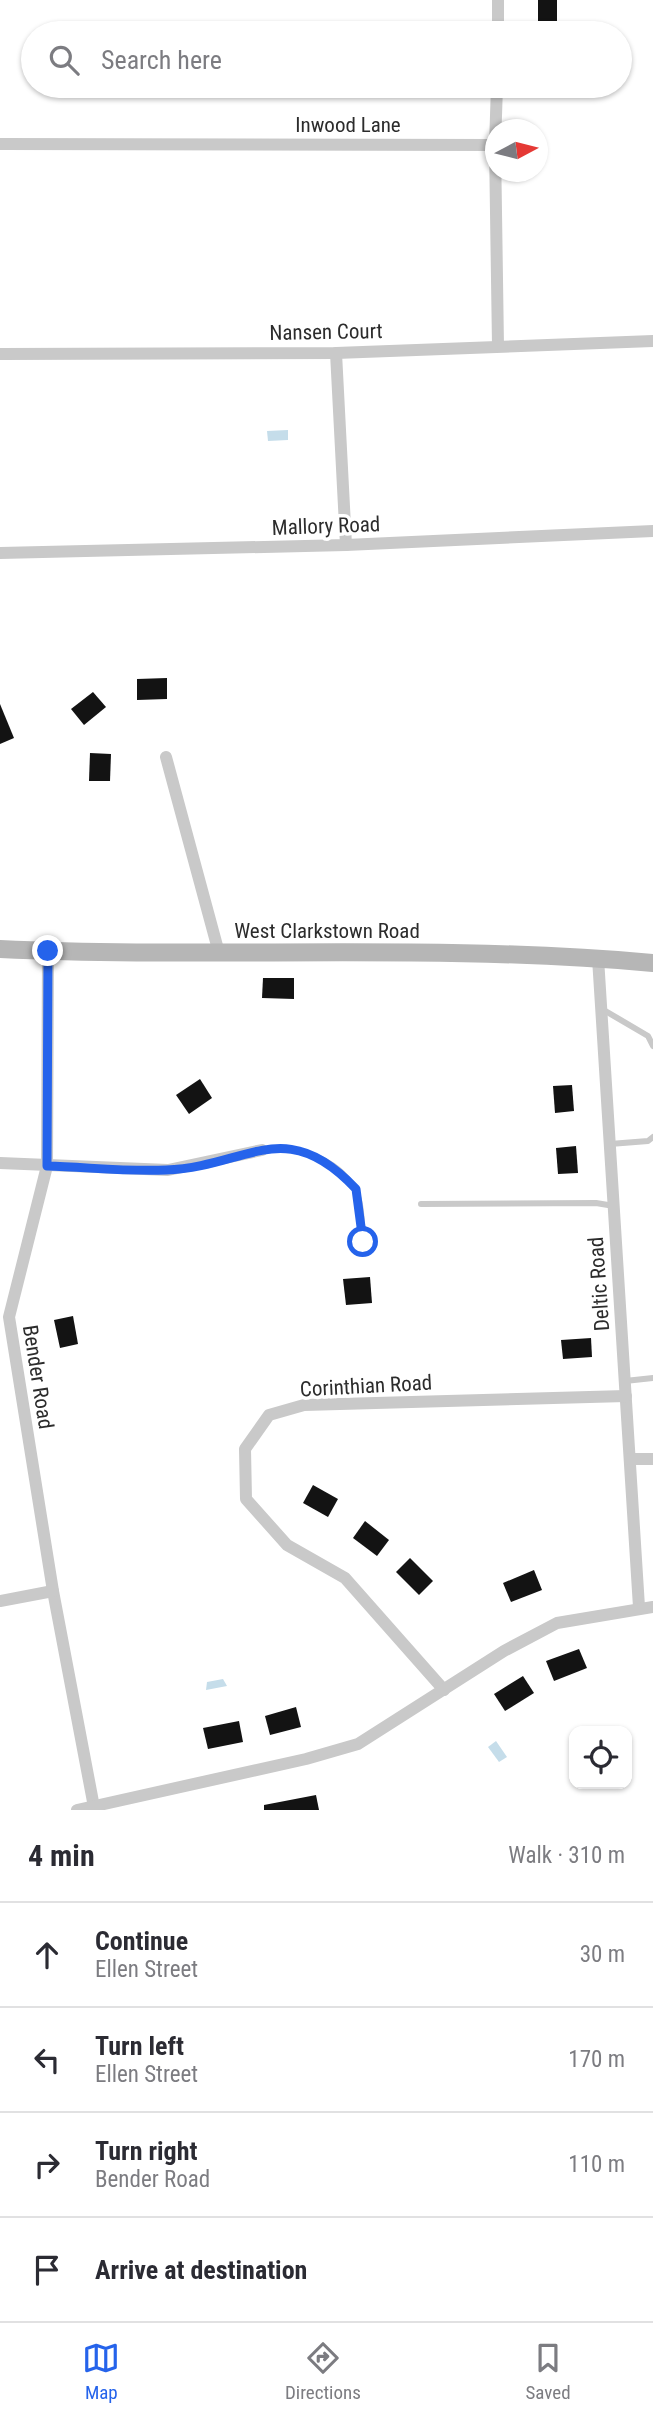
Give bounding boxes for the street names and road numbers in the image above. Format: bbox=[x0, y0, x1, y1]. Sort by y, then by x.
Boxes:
street label: Inwood Lane bbox=[295, 113, 401, 137]
street label: Nansen Court bbox=[269, 319, 383, 345]
street label: Mallory Road bbox=[271, 512, 381, 540]
street label: West Clarkstown Road bbox=[234, 919, 420, 943]
street label: Deltic Road bbox=[584, 1236, 614, 1332]
street label: Bender Road bbox=[18, 1323, 58, 1431]
street label: Corinthian Road bbox=[299, 1371, 433, 1401]

